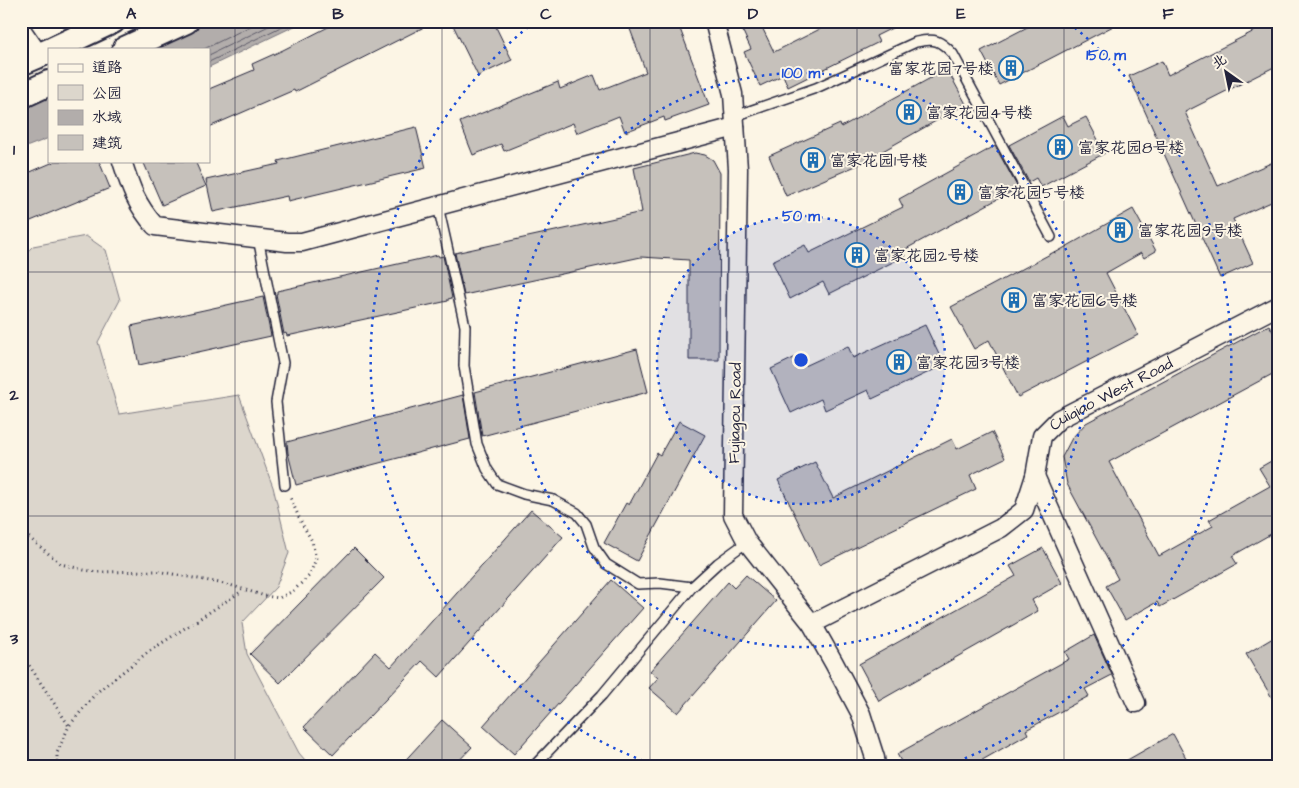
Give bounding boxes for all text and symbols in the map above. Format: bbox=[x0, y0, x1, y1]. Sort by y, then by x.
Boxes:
text: A bbox=[126, 3, 137, 25]
text: B bbox=[332, 3, 344, 25]
text: C bbox=[540, 3, 552, 25]
text: D bbox=[748, 3, 759, 25]
text: E bbox=[956, 3, 966, 25]
text: F bbox=[1162, 3, 1174, 25]
text: 150 m bbox=[1086, 45, 1126, 66]
legend bbox=[48, 48, 210, 162]
north arrow bbox=[1202, 48, 1252, 98]
text: 北 bbox=[1208, 50, 1231, 74]
building icon: 富家花园7号楼 bbox=[998, 55, 1024, 81]
text: 道路 bbox=[92, 57, 122, 78]
place label: 富家花园7号楼 bbox=[888, 58, 994, 80]
text: 100 m bbox=[782, 63, 821, 84]
text: 公园 bbox=[92, 83, 122, 104]
building icon: 富家花园4号楼 bbox=[896, 99, 922, 125]
place label: 富家花园4号楼 bbox=[926, 102, 1033, 124]
text: 水域 bbox=[92, 107, 122, 128]
text: 建筑 bbox=[92, 133, 122, 154]
building icon: 富家花园8号楼 bbox=[1047, 134, 1073, 160]
place label: 富家花园8号楼 bbox=[1078, 137, 1184, 159]
text: 1 bbox=[13, 139, 16, 161]
building icon: 富家花园1号楼 bbox=[800, 147, 826, 173]
place label: 富家花园1号楼 bbox=[830, 150, 928, 172]
building icon: 富家花园5号楼 bbox=[947, 179, 973, 205]
place label: 富家花园5号楼 bbox=[978, 182, 1085, 204]
text: 50 m bbox=[782, 206, 820, 227]
building icon: 富家花园9号楼 bbox=[1107, 217, 1133, 243]
place label: 富家花园9号楼 bbox=[1138, 220, 1243, 242]
building icon: 富家花园2号楼 bbox=[844, 242, 870, 268]
place label: 富家花园2号楼 bbox=[874, 245, 979, 267]
building icon: 富家花园6号楼 bbox=[1001, 287, 1027, 313]
place label: 富家花园6号楼 bbox=[1032, 290, 1138, 312]
building icon: 富家花园3号楼 bbox=[886, 349, 912, 375]
centre of rings bbox=[792, 351, 810, 369]
place label: 富家花园3号楼 bbox=[916, 352, 1020, 374]
street label: Cuiqiao West Road bbox=[1044, 352, 1177, 435]
street label: Fujiagou Road bbox=[723, 362, 748, 464]
text: 2 bbox=[8, 384, 19, 406]
text: 3 bbox=[9, 628, 19, 650]

